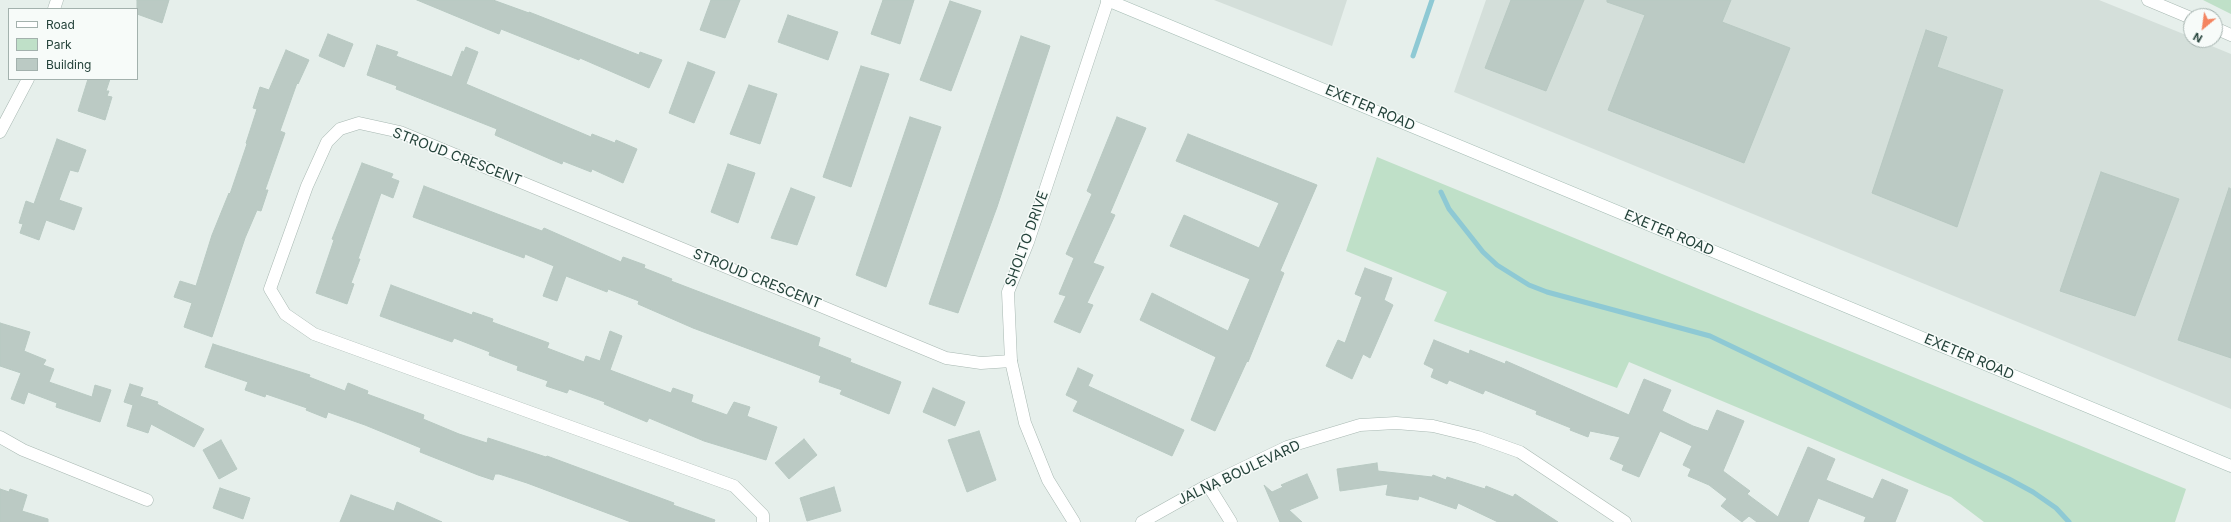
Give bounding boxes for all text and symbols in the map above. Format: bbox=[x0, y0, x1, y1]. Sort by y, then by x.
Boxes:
legend bbox=[8, 8, 138, 80]
north arrow bbox=[2183, 8, 2223, 48]
text: Road bbox=[46, 17, 75, 32]
text: N bbox=[2191, 29, 2205, 46]
text: Park bbox=[46, 37, 72, 52]
text: Building bbox=[46, 57, 91, 72]
street label: EXETER ROAD bbox=[1323, 82, 1417, 134]
street label: STROUD CRESCENT bbox=[390, 125, 524, 189]
street label: SHOLTO DRIVE bbox=[1002, 189, 1052, 289]
street label: EXETER ROAD bbox=[1622, 207, 1716, 259]
street label: STROUD CRESCENT bbox=[690, 246, 824, 312]
street label: EXETER ROAD bbox=[1922, 331, 2016, 383]
street label: JALNA BOULEVARD bbox=[1175, 437, 1303, 509]

